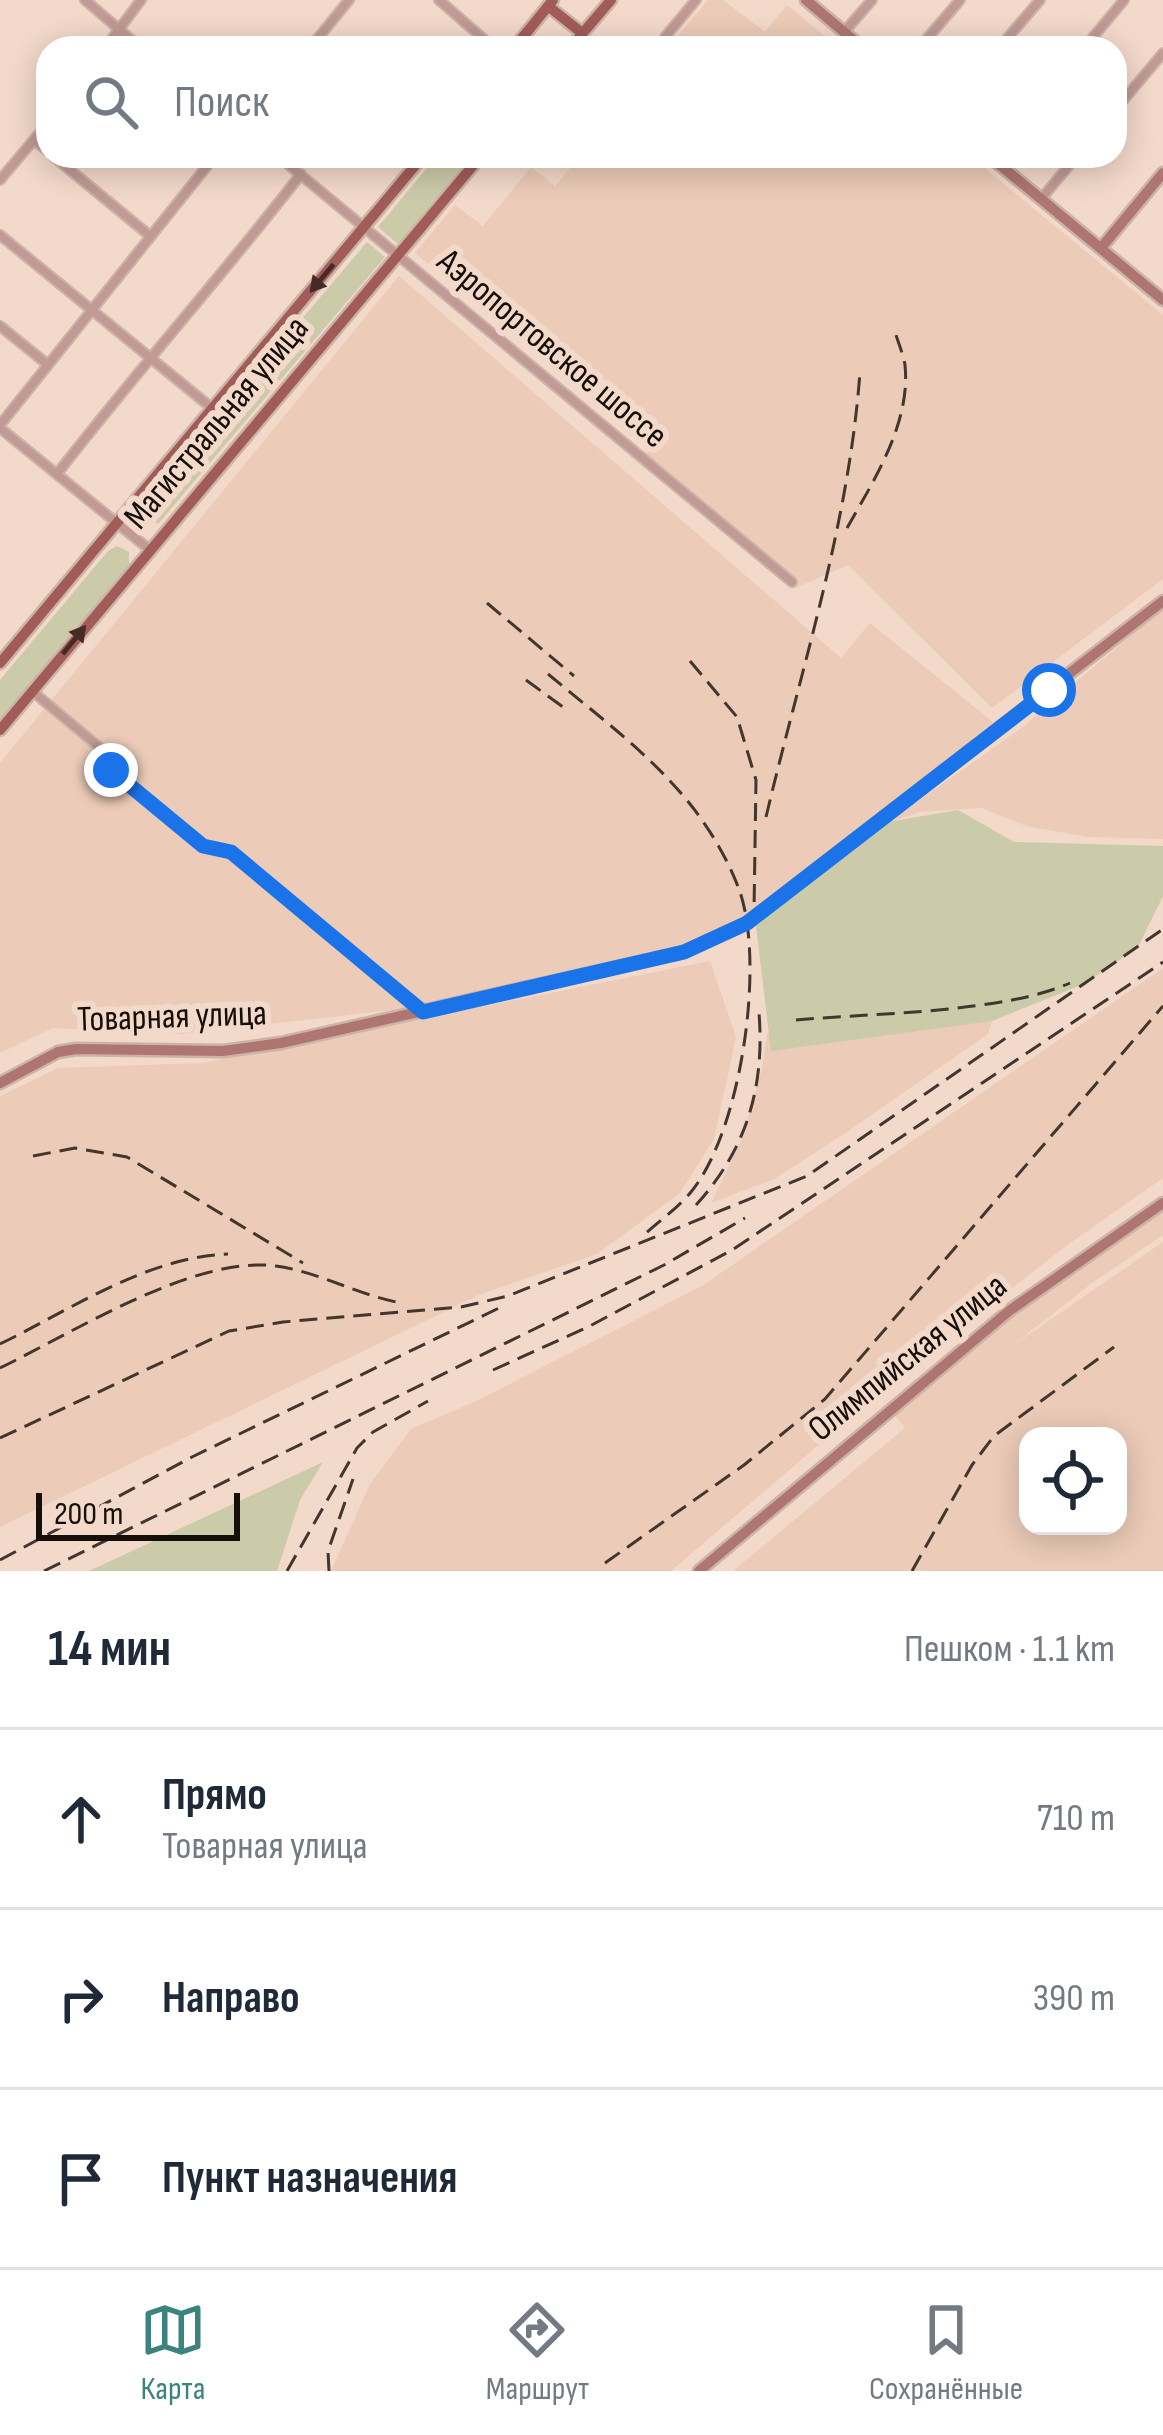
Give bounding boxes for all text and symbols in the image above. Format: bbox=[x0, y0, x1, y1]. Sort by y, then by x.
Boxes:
search box bbox=[36, 36, 1127, 168]
icon: search bbox=[78, 69, 144, 135]
text: Поиск bbox=[174, 75, 269, 130]
street label: Аэропортовское шоссе bbox=[427, 240, 676, 458]
one-way arrow bbox=[309, 263, 335, 293]
street label: Магистральная улица bbox=[116, 308, 318, 538]
one-way arrow bbox=[61, 624, 87, 655]
route start bbox=[1022, 663, 1076, 717]
route end bbox=[84, 743, 138, 797]
street label: Товарная улица bbox=[76, 992, 268, 1042]
street label: Олимпийская улица bbox=[800, 1265, 1016, 1451]
map controls bbox=[1019, 1427, 1127, 1535]
button: locate bbox=[1019, 1427, 1127, 1535]
scale bar bbox=[36, 1487, 240, 1540]
text: 200 m bbox=[54, 1494, 123, 1534]
text: 14 мин bbox=[48, 1619, 171, 1680]
text: Пешком · 1.1 km bbox=[904, 1626, 1115, 1673]
text: Прямо bbox=[162, 1768, 267, 1823]
icon: ahead bbox=[48, 1786, 114, 1852]
text: 710 m bbox=[1037, 1795, 1115, 1842]
text: Товарная улица bbox=[162, 1823, 368, 1870]
icon: right bbox=[48, 1966, 114, 2032]
text: Направо bbox=[162, 1971, 300, 2026]
text: 390 m bbox=[1033, 1975, 1115, 2022]
icon: arrive bbox=[48, 2146, 114, 2212]
text: Пункт назначения bbox=[162, 2151, 457, 2206]
tab: Карта bbox=[140, 2297, 206, 2409]
tab: Маршрут bbox=[486, 2297, 589, 2409]
tab: Сохранённые bbox=[869, 2297, 1023, 2409]

